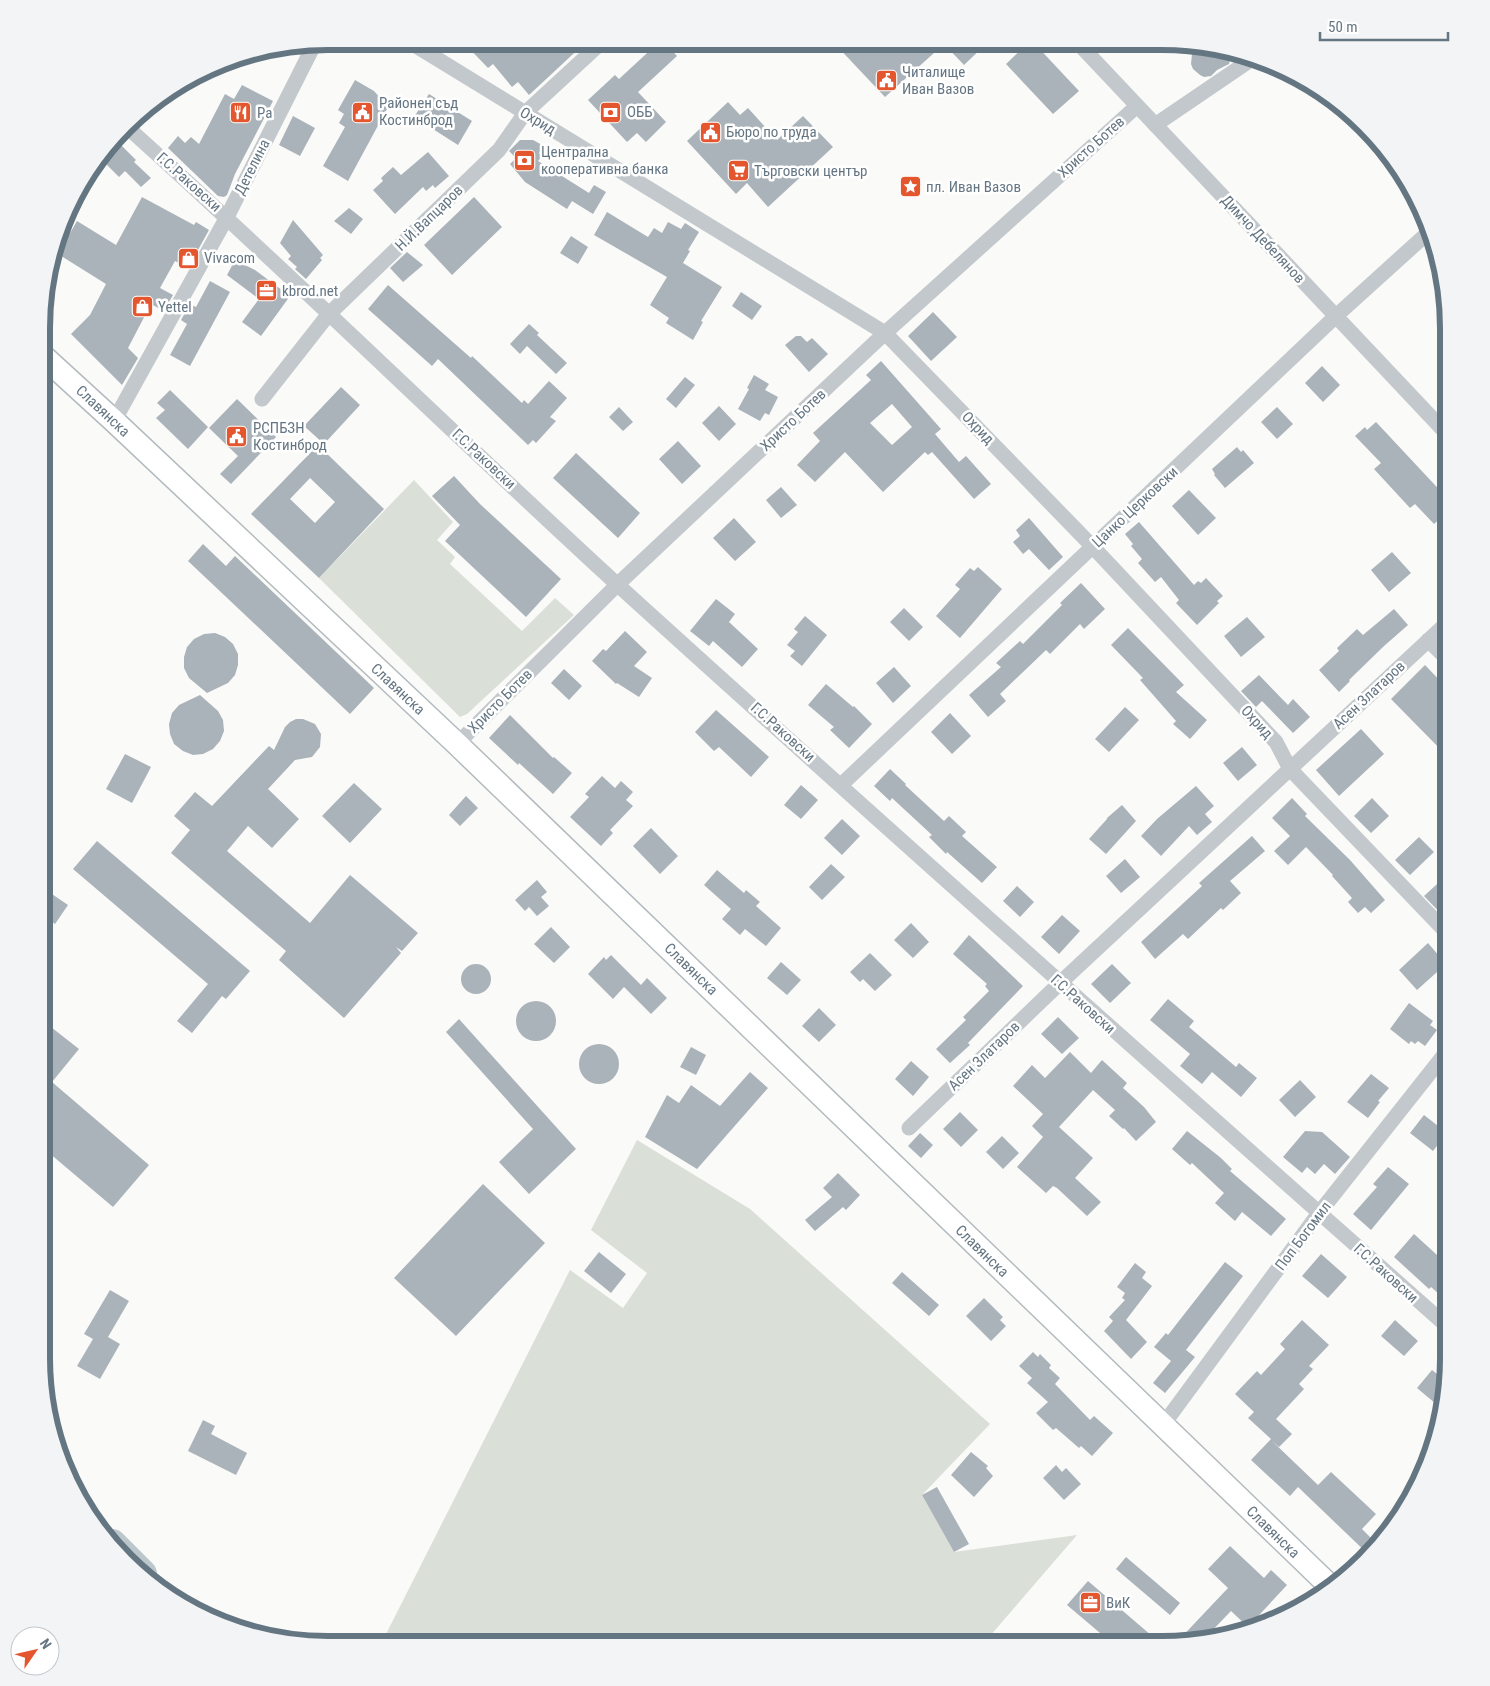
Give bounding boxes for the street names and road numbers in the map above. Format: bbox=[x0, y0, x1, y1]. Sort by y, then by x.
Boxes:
street label: Охрид bbox=[517, 103, 559, 139]
street label: Христо Ботев bbox=[1054, 112, 1128, 182]
street label: Детелина bbox=[230, 136, 274, 198]
street label: Г.С.Раковски bbox=[153, 148, 225, 216]
street label: Н.Й.Вапцаров bbox=[391, 181, 467, 255]
street label: Димчо Дебелянов bbox=[1217, 191, 1309, 287]
street label: Славянска bbox=[72, 382, 134, 440]
street label: Христо Ботев bbox=[756, 385, 830, 455]
street label: Охрид bbox=[958, 408, 998, 448]
street label: Г.С.Раковски bbox=[449, 425, 519, 493]
street label: Цанко Церковски bbox=[1089, 463, 1181, 551]
street label: Асен Златаров bbox=[1329, 657, 1409, 733]
street label: Славянска bbox=[367, 660, 429, 718]
street label: Христо Ботев bbox=[464, 665, 536, 737]
street label: Г.С.Раковски bbox=[747, 698, 819, 766]
street label: Охрид bbox=[1237, 702, 1277, 742]
street label: Славянска bbox=[661, 939, 721, 999]
street label: Г.С.Раковски bbox=[1047, 970, 1119, 1038]
street label: Асен Златаров bbox=[945, 1018, 1023, 1094]
street label: Поп Богомил bbox=[1271, 1198, 1335, 1274]
street label: Славянска bbox=[952, 1221, 1012, 1281]
street label: Г.С.Раковски bbox=[1350, 1239, 1422, 1307]
street label: Славянска bbox=[1243, 1502, 1303, 1562]

